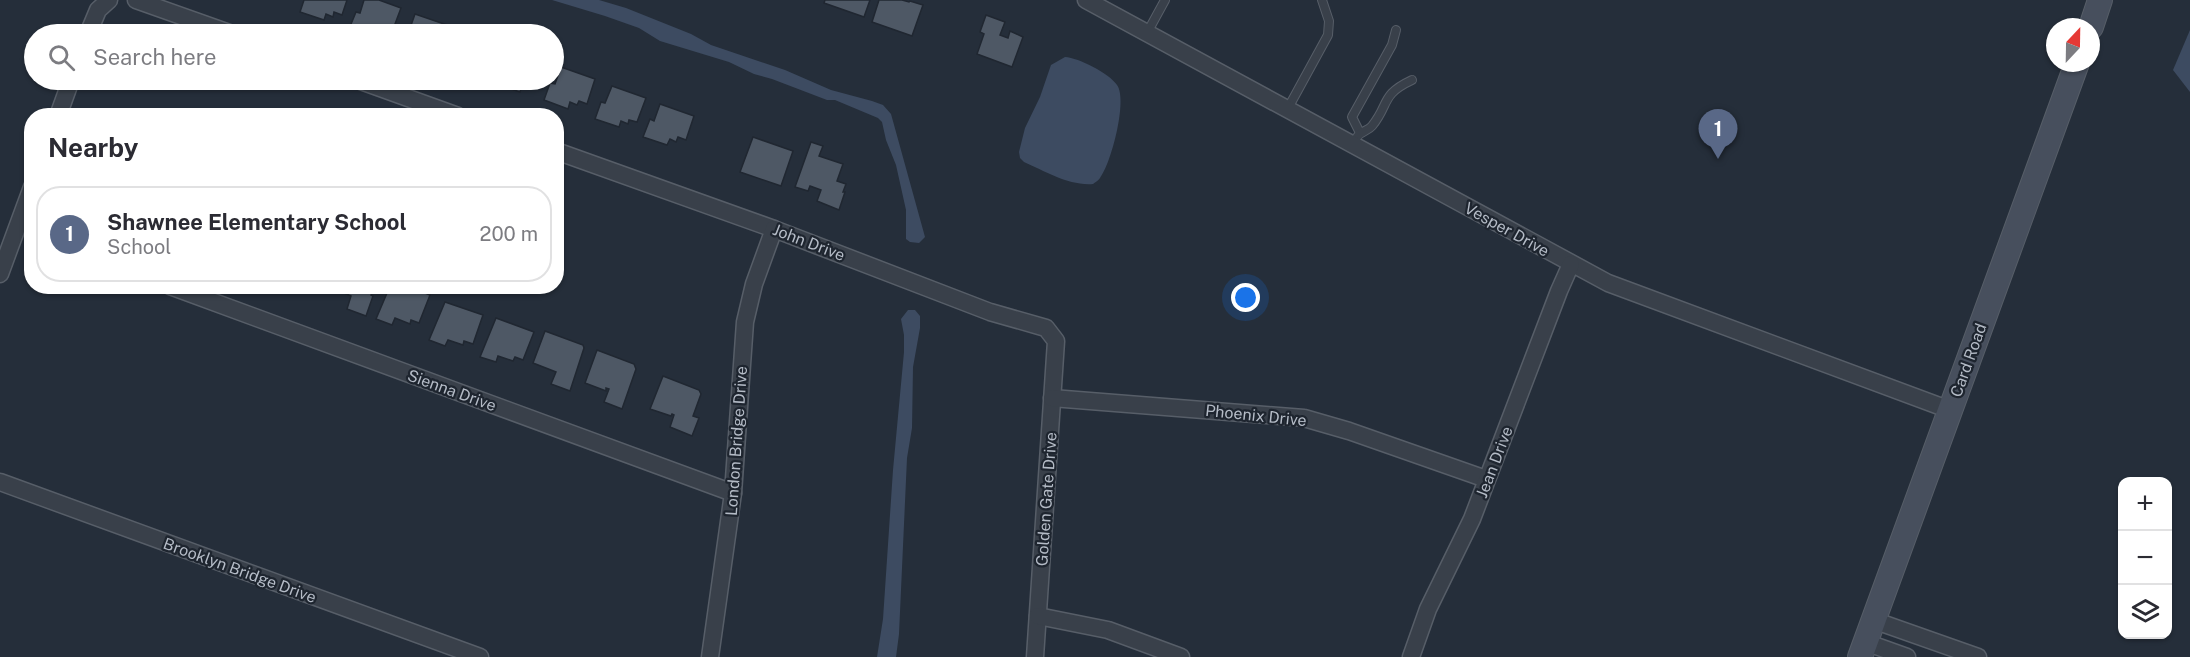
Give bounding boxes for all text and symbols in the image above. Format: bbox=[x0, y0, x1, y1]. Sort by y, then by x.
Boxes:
north arrow bbox=[2046, 18, 2100, 72]
search box bbox=[24, 24, 564, 90]
icon: search bbox=[45, 41, 78, 74]
text: Search here bbox=[93, 44, 217, 70]
pin: 1 bbox=[1698, 110, 1738, 159]
text: Nearby bbox=[48, 132, 138, 163]
street label: Vesper Drive bbox=[1461, 198, 1553, 261]
text: Shawnee Elementary School bbox=[107, 209, 407, 235]
street label: John Drive bbox=[770, 220, 848, 265]
text: 1 bbox=[65, 222, 74, 246]
text: 200 m bbox=[480, 222, 538, 246]
text: School bbox=[107, 235, 171, 259]
your location bbox=[1231, 283, 1260, 312]
street label: Card Road bbox=[1946, 321, 1991, 400]
street label: London Bridge Drive bbox=[722, 365, 751, 517]
street label: Sienna Drive bbox=[405, 366, 499, 415]
street label: Phoenix Drive bbox=[1204, 401, 1308, 430]
street label: Jean Drive bbox=[1472, 424, 1517, 501]
street label: Golden Gate Drive bbox=[1032, 431, 1061, 567]
map controls bbox=[2118, 477, 2172, 639]
button: + bbox=[2118, 477, 2172, 531]
button: − bbox=[2118, 531, 2172, 585]
street label: Brooklyn Bridge Drive bbox=[161, 534, 319, 607]
button: layers bbox=[2118, 585, 2172, 639]

